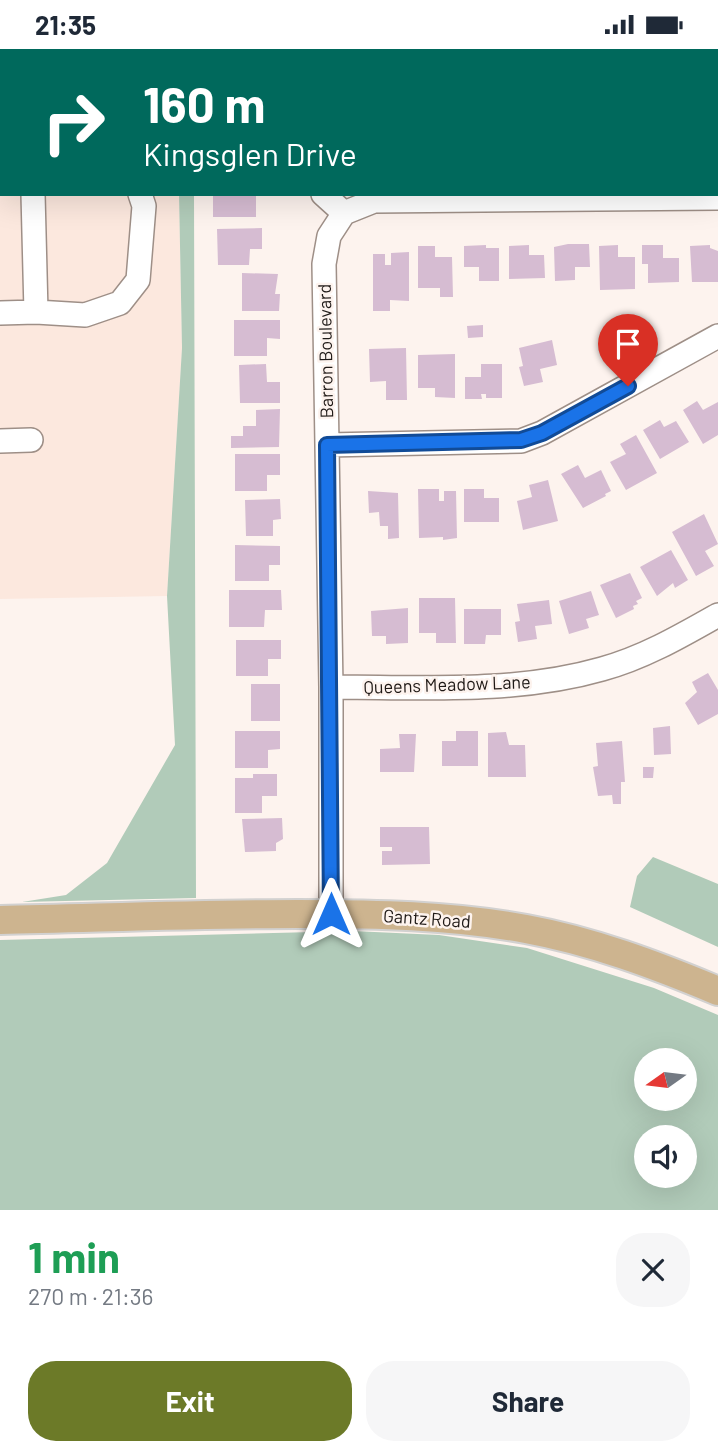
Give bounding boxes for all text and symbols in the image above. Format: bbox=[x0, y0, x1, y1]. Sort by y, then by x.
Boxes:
text: 21:35 bbox=[35, 9, 96, 40]
text: 160 m bbox=[143, 74, 265, 133]
icon: right bbox=[28, 77, 119, 168]
text: Kingsglen Drive bbox=[143, 134, 357, 172]
street label: Barron Boulevard bbox=[313, 284, 337, 418]
pin bbox=[598, 314, 658, 386]
icon: arrive bbox=[609, 325, 647, 363]
street label: Queens Meadow Lane bbox=[363, 670, 531, 698]
position arrow bbox=[294, 877, 368, 951]
street label: Gantz Road bbox=[382, 904, 472, 932]
north arrow bbox=[634, 1048, 696, 1111]
map controls bbox=[634, 1048, 697, 1188]
button: sound bbox=[634, 1125, 697, 1188]
text: 1 min bbox=[28, 1231, 120, 1281]
button: close bbox=[616, 1233, 690, 1307]
text: 270 m · 21:36 bbox=[28, 1282, 153, 1310]
button: Exit bbox=[28, 1361, 352, 1441]
button: Share bbox=[366, 1361, 690, 1441]

